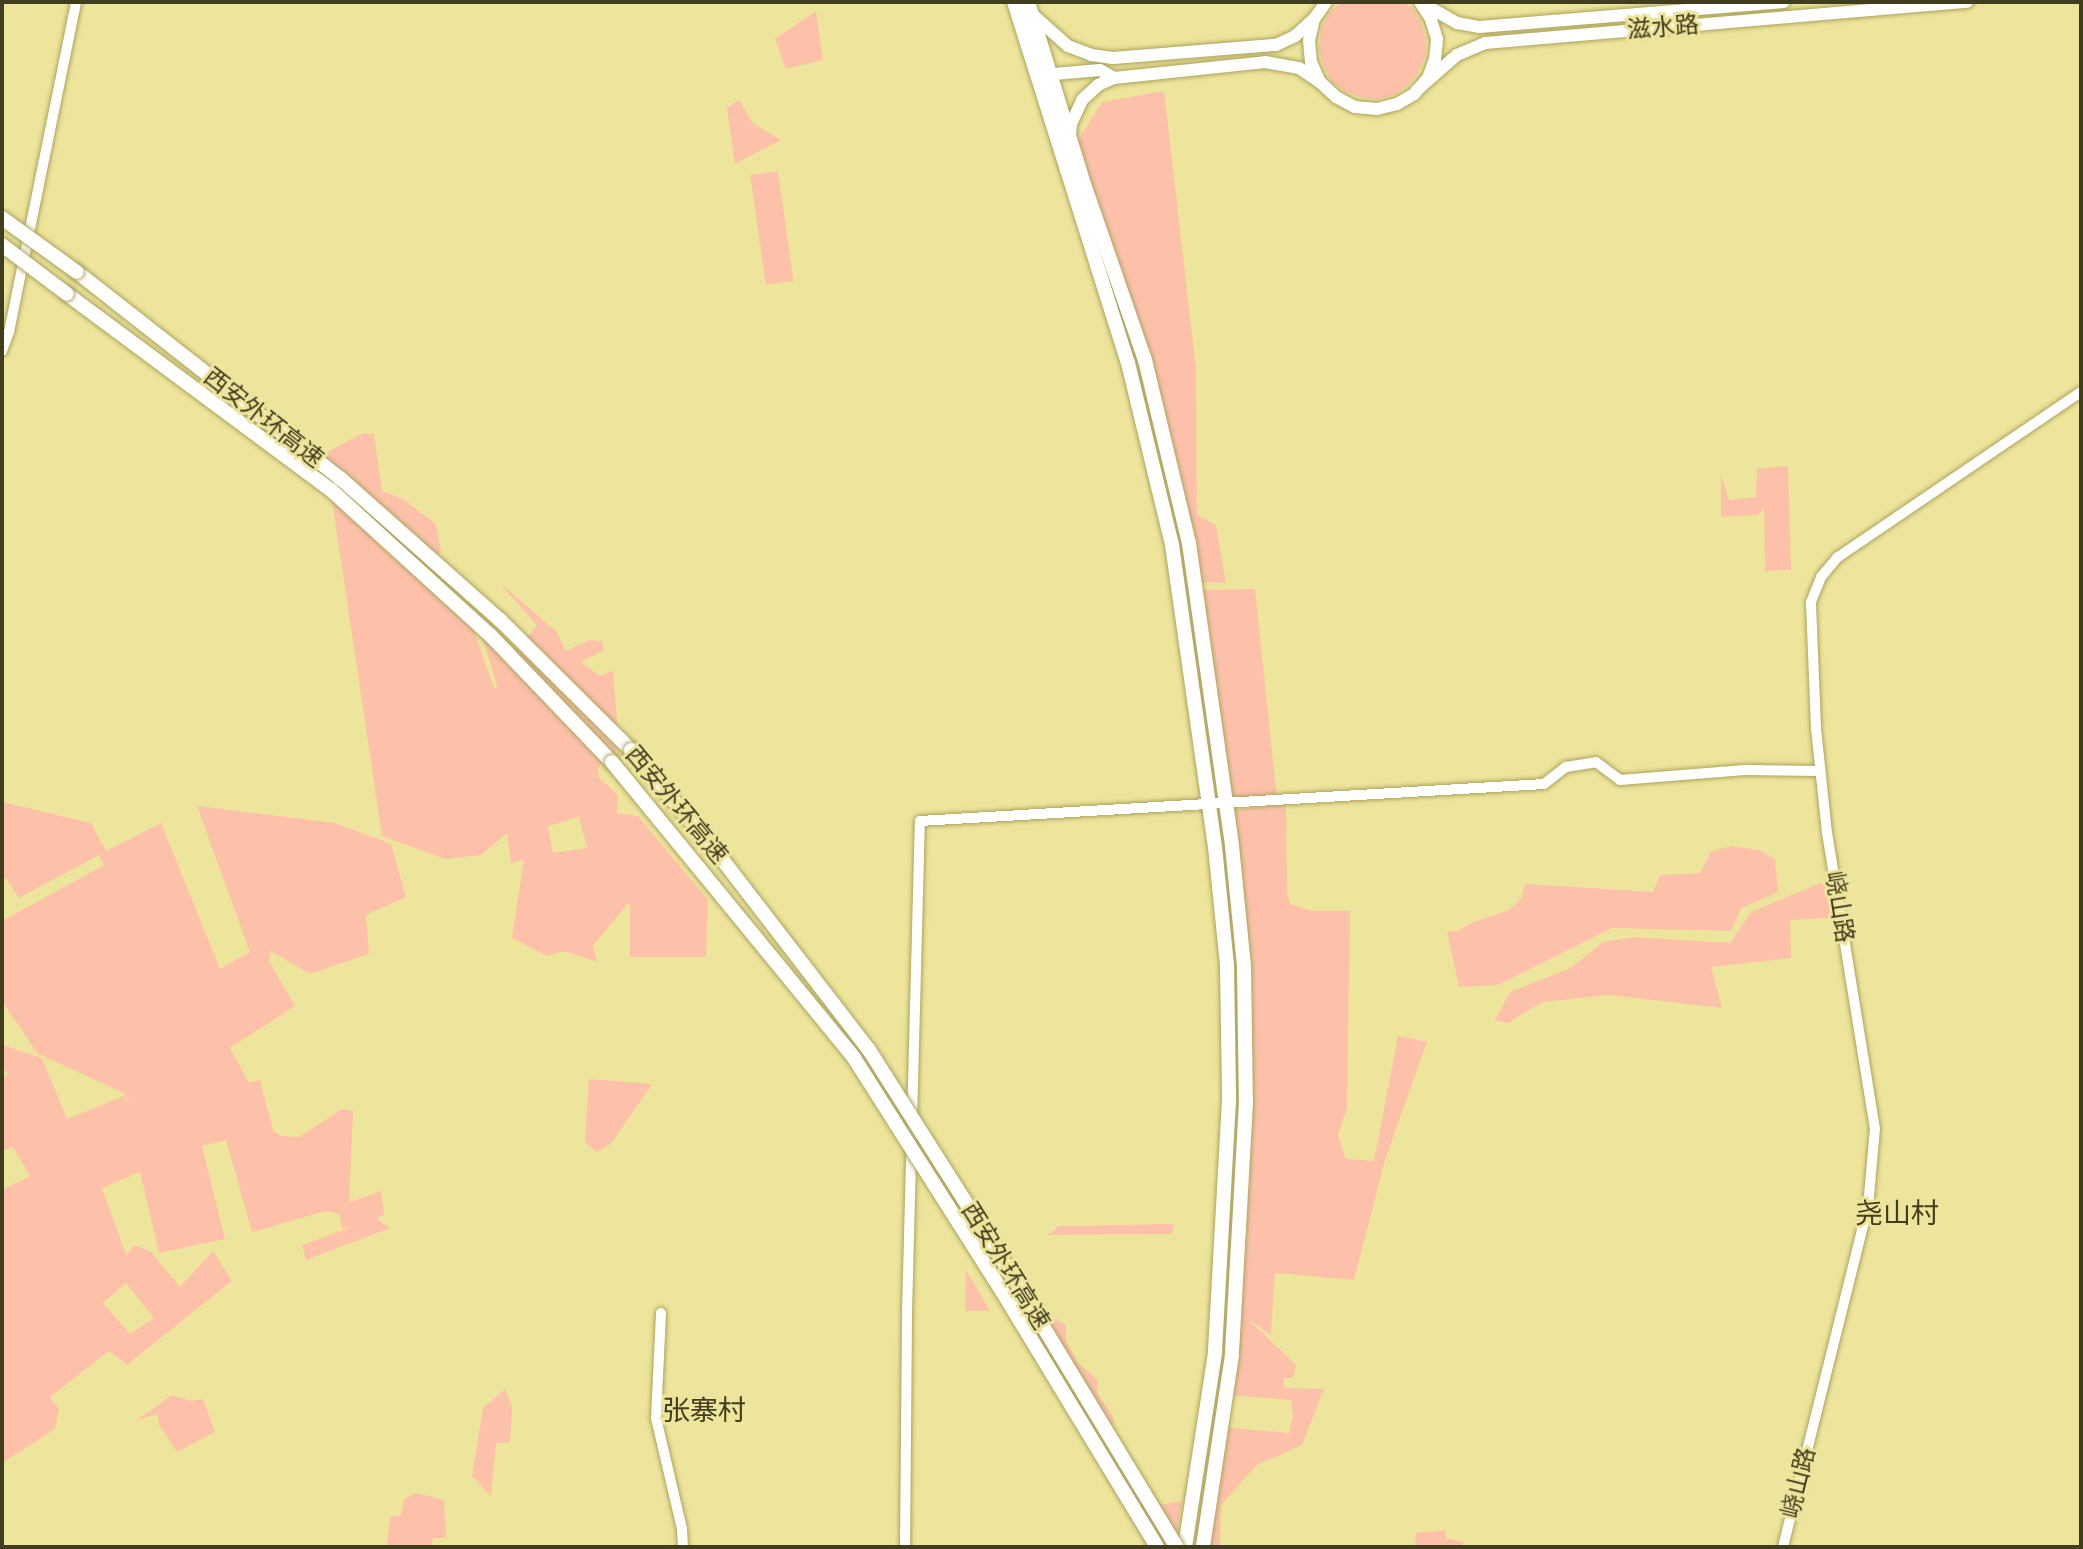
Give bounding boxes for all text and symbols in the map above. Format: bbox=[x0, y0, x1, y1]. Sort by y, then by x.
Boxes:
street label: 滋水路 bbox=[1626, 11, 1700, 45]
street label: 西安外环高速 bbox=[197, 362, 329, 474]
street label: 西安外环高速 bbox=[619, 741, 733, 869]
street label: 峣山路 bbox=[1819, 869, 1859, 945]
street label: 西安外环高速 bbox=[955, 1197, 1055, 1335]
district label: 尧山村 bbox=[1855, 1197, 1939, 1231]
district label: 张寨村 bbox=[662, 1394, 746, 1428]
street label: 峣山路 bbox=[1776, 1445, 1822, 1521]

